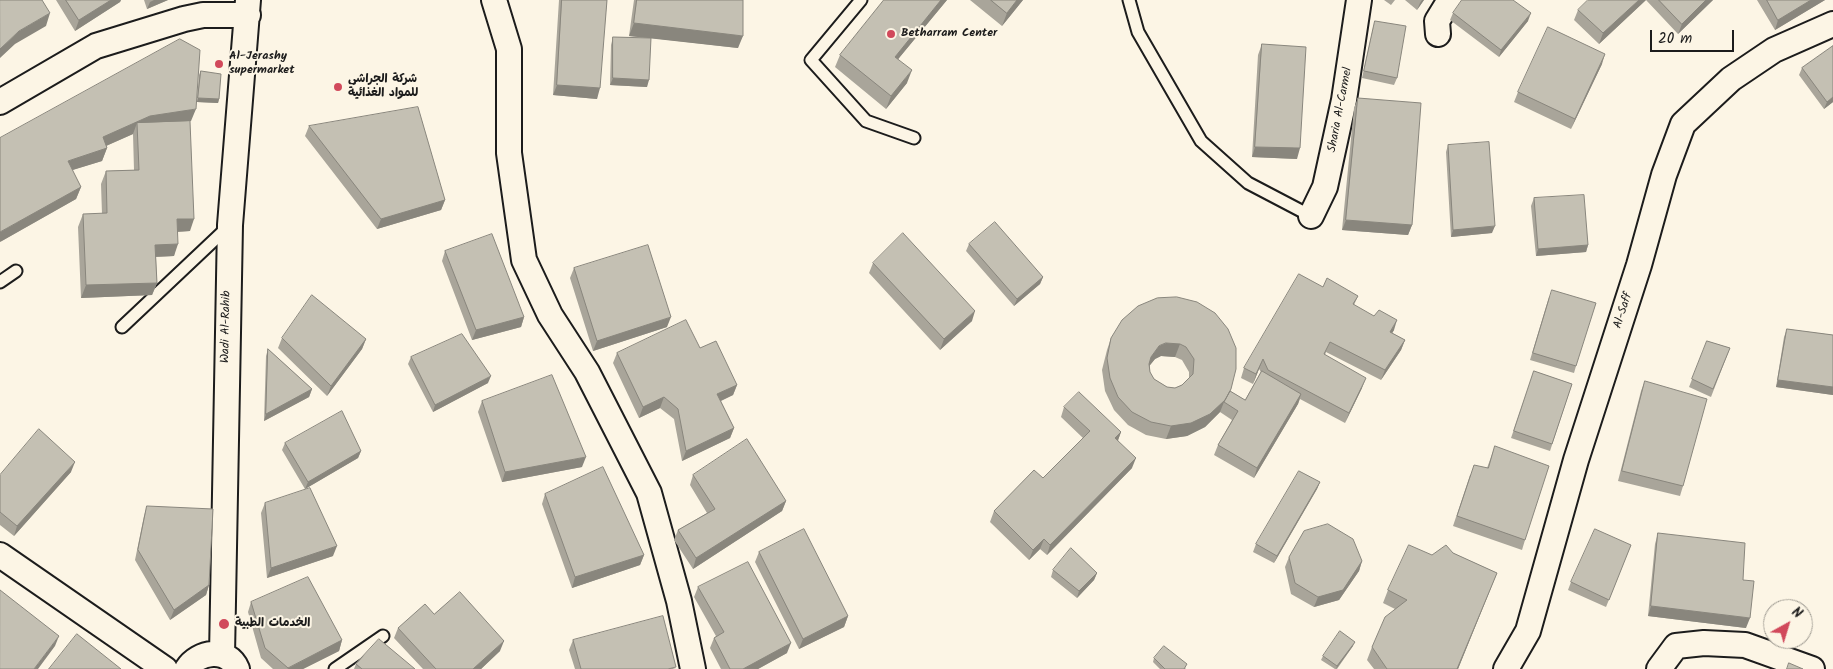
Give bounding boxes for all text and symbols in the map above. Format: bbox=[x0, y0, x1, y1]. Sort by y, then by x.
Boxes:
scale bar bbox=[1653, 20, 1737, 52]
place label: Betharram Center bbox=[901, 27, 997, 41]
text: 20 m bbox=[1658, 27, 1692, 51]
marker: Betharram Center bbox=[885, 28, 897, 40]
place label: Al-Jerashy supermarket bbox=[229, 50, 295, 78]
marker: Al-Jerashy supermarket bbox=[213, 58, 225, 70]
street label: Sharia Al-Carmel bbox=[1326, 66, 1356, 154]
place label: شركة الجراشي للمواد الغذائية bbox=[348, 73, 418, 101]
marker: شركة الجراشي للمواد الغذائية bbox=[332, 81, 344, 93]
street label: Wadi Al-Rahib bbox=[219, 291, 235, 363]
street label: Al-Saff bbox=[1611, 291, 1637, 331]
north arrow bbox=[1763, 599, 1813, 649]
text: N bbox=[1786, 602, 1807, 624]
marker: الخدمات الطبية bbox=[217, 617, 231, 631]
place label: الخدمات الطبية bbox=[235, 617, 310, 631]

